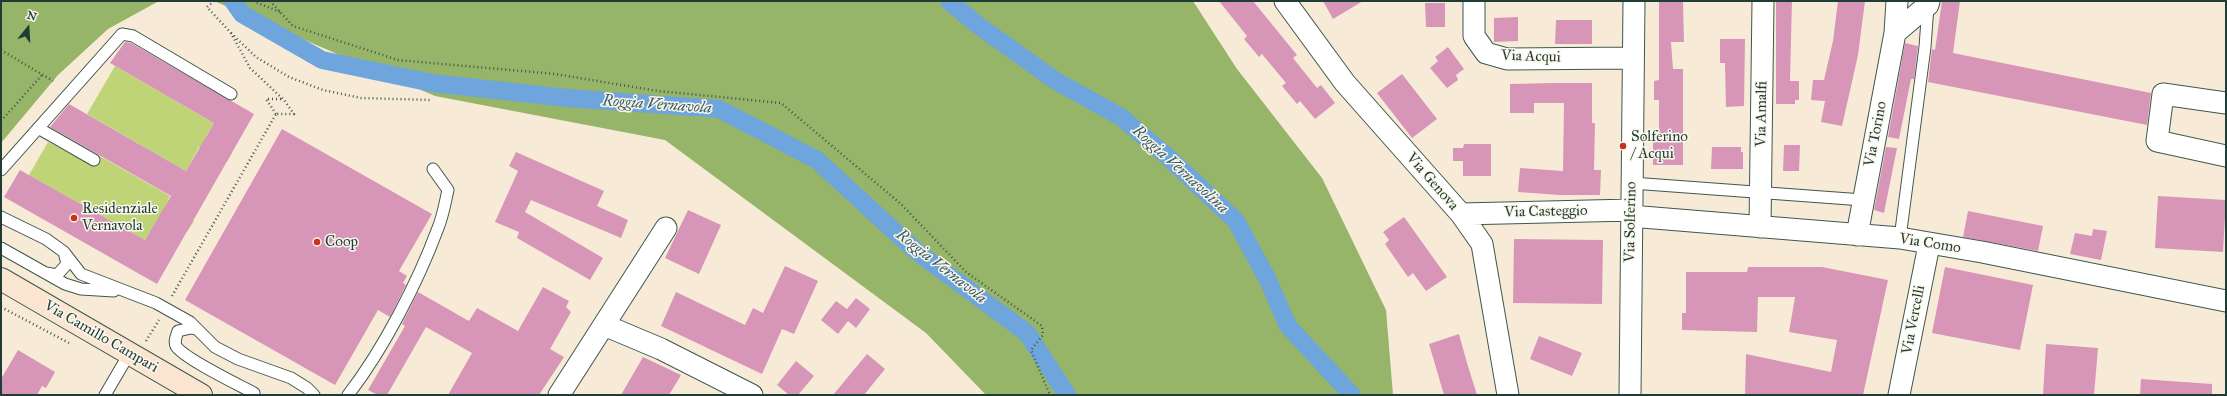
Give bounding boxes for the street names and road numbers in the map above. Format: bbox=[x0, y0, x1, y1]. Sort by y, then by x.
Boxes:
street label: Via Acqui bbox=[1501, 47, 1561, 67]
street label: Via Amalfi bbox=[1752, 81, 1772, 147]
street label: Via Torino bbox=[1861, 100, 1891, 168]
street label: Via Genova bbox=[1402, 149, 1462, 215]
street label: Via Solferino bbox=[1621, 181, 1641, 263]
street label: Via Casteggio bbox=[1504, 202, 1588, 222]
street label: Via Como bbox=[1898, 230, 1962, 258]
street label: Via Vercelli bbox=[1898, 284, 1930, 356]
street label: Via Camillo Campari bbox=[41, 297, 161, 377]

